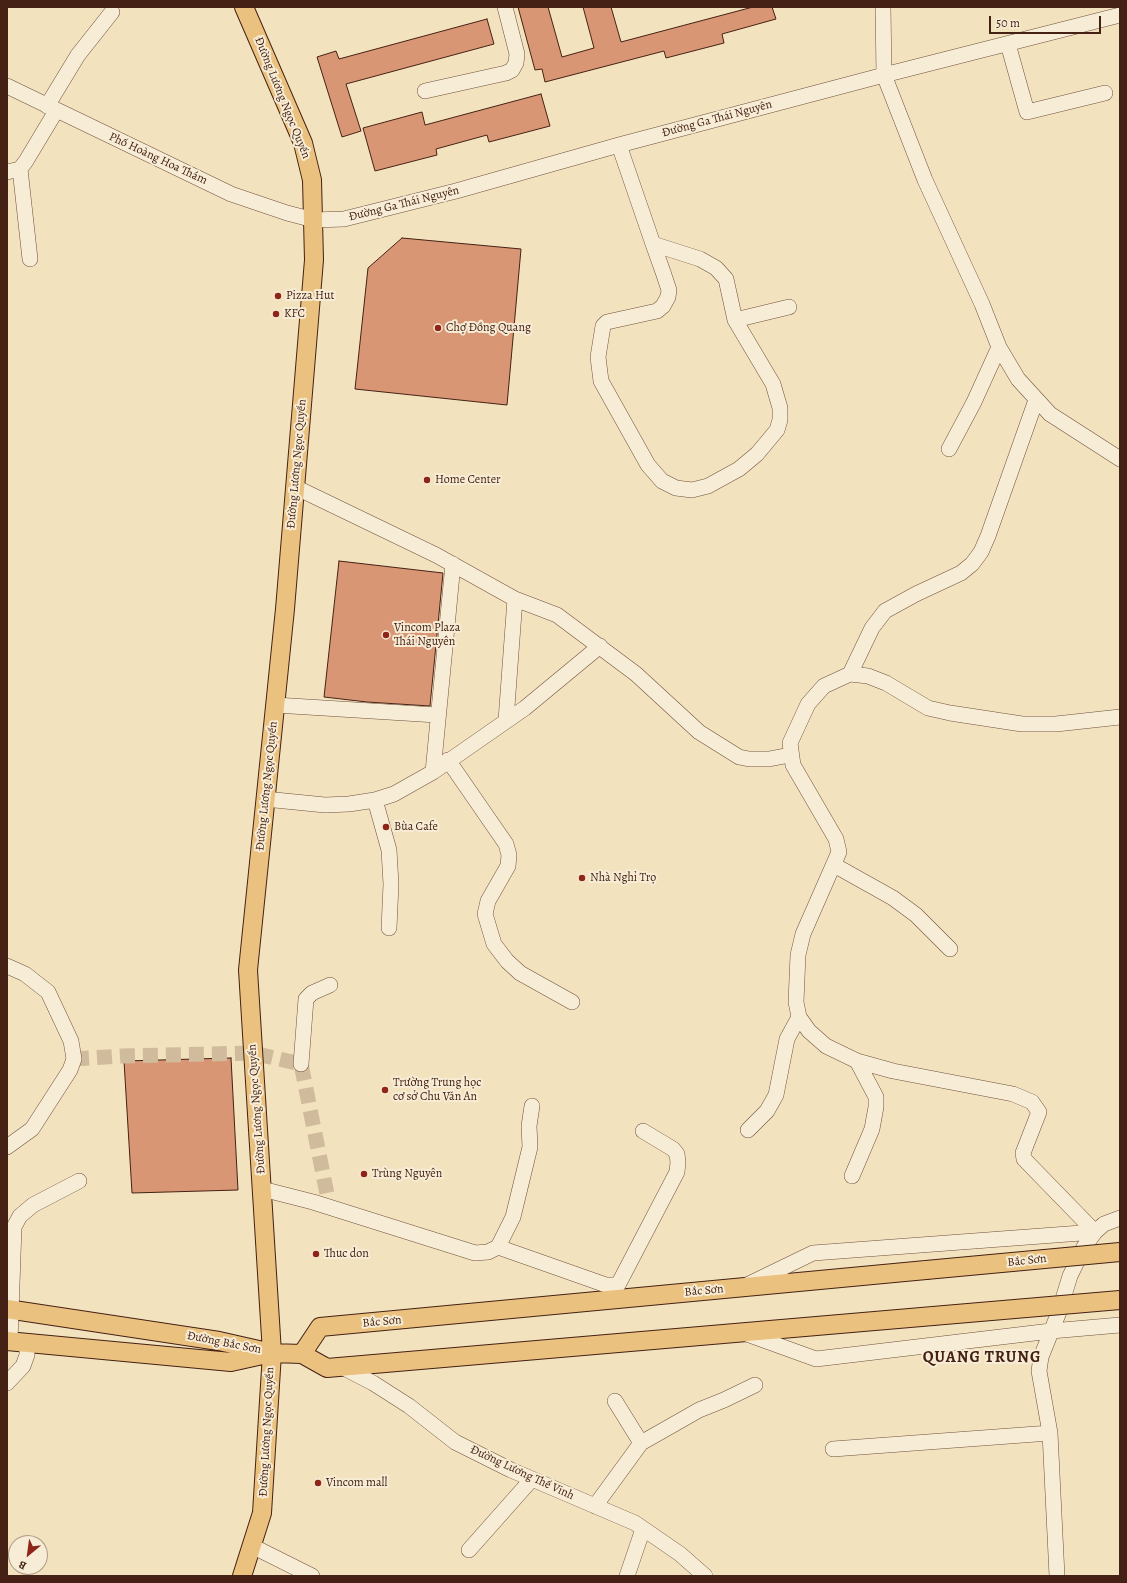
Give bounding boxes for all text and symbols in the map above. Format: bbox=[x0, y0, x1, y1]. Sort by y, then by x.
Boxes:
scale bar bbox=[991, 8, 1103, 34]
text: 50 m bbox=[996, 15, 1020, 31]
street label: Đường Lương Ngọc Quyến bbox=[251, 35, 313, 161]
street label: Đường Ga Thái Nguyên bbox=[660, 97, 774, 141]
street label: Phố Hoàng Hoa Thám bbox=[107, 130, 209, 188]
street label: Đường Ga Thái Nguyên bbox=[347, 183, 461, 225]
place label: Pizza Hut bbox=[286, 289, 334, 303]
marker: Pizza Hut bbox=[273, 291, 283, 301]
place label: KFC bbox=[284, 307, 305, 321]
marker: KFC bbox=[271, 309, 281, 319]
place label: Chợ Đồng Quang bbox=[446, 321, 531, 335]
marker: Chợ Đồng Quang bbox=[433, 323, 443, 333]
street label: Đường Lương Ngọc Quyến bbox=[284, 399, 310, 529]
place label: Home Center bbox=[435, 473, 501, 487]
marker: Home Center bbox=[422, 475, 432, 485]
place label: Vincom Plaza Thái Nguyên bbox=[394, 621, 460, 649]
marker: Vincom Plaza Thái Nguyên bbox=[381, 630, 391, 640]
street label: Đường Lương Ngọc Quyến bbox=[253, 721, 281, 851]
place label: Bùa Cafe bbox=[394, 820, 438, 834]
marker: Bùa Cafe bbox=[381, 822, 391, 832]
place label: Nhà Nghỉ Trọ bbox=[590, 871, 656, 885]
marker: Nhà Nghỉ Trọ bbox=[577, 873, 587, 883]
street label: Đường Lương Ngọc Quyến bbox=[245, 1044, 269, 1174]
place label: Trường Trung học cơ sở Chu Văn An bbox=[393, 1076, 481, 1104]
marker: Trường Trung học cơ sở Chu Văn An bbox=[380, 1085, 390, 1095]
place label: Trùng Nguyên bbox=[372, 1167, 442, 1181]
marker: Trùng Nguyên bbox=[359, 1169, 369, 1179]
place label: Thuc don bbox=[324, 1247, 369, 1261]
marker: Thuc don bbox=[311, 1249, 321, 1259]
street label: Bắc Sơn bbox=[1007, 1252, 1047, 1270]
street label: Bắc Sơn bbox=[684, 1282, 724, 1300]
street label: Bắc Sơn bbox=[362, 1313, 402, 1331]
street label: Đường Bắc Sơn bbox=[186, 1329, 262, 1357]
district label: QUANG TRUNG bbox=[923, 1348, 1041, 1368]
street label: Đường Lương Ngọc Quyến bbox=[256, 1367, 278, 1497]
street label: Đường Lương Thế Vinh bbox=[468, 1443, 576, 1503]
place label: Vincom mall bbox=[326, 1476, 387, 1490]
marker: Vincom mall bbox=[313, 1478, 323, 1488]
north arrow bbox=[8, 1535, 48, 1575]
text: B bbox=[16, 1557, 29, 1573]

